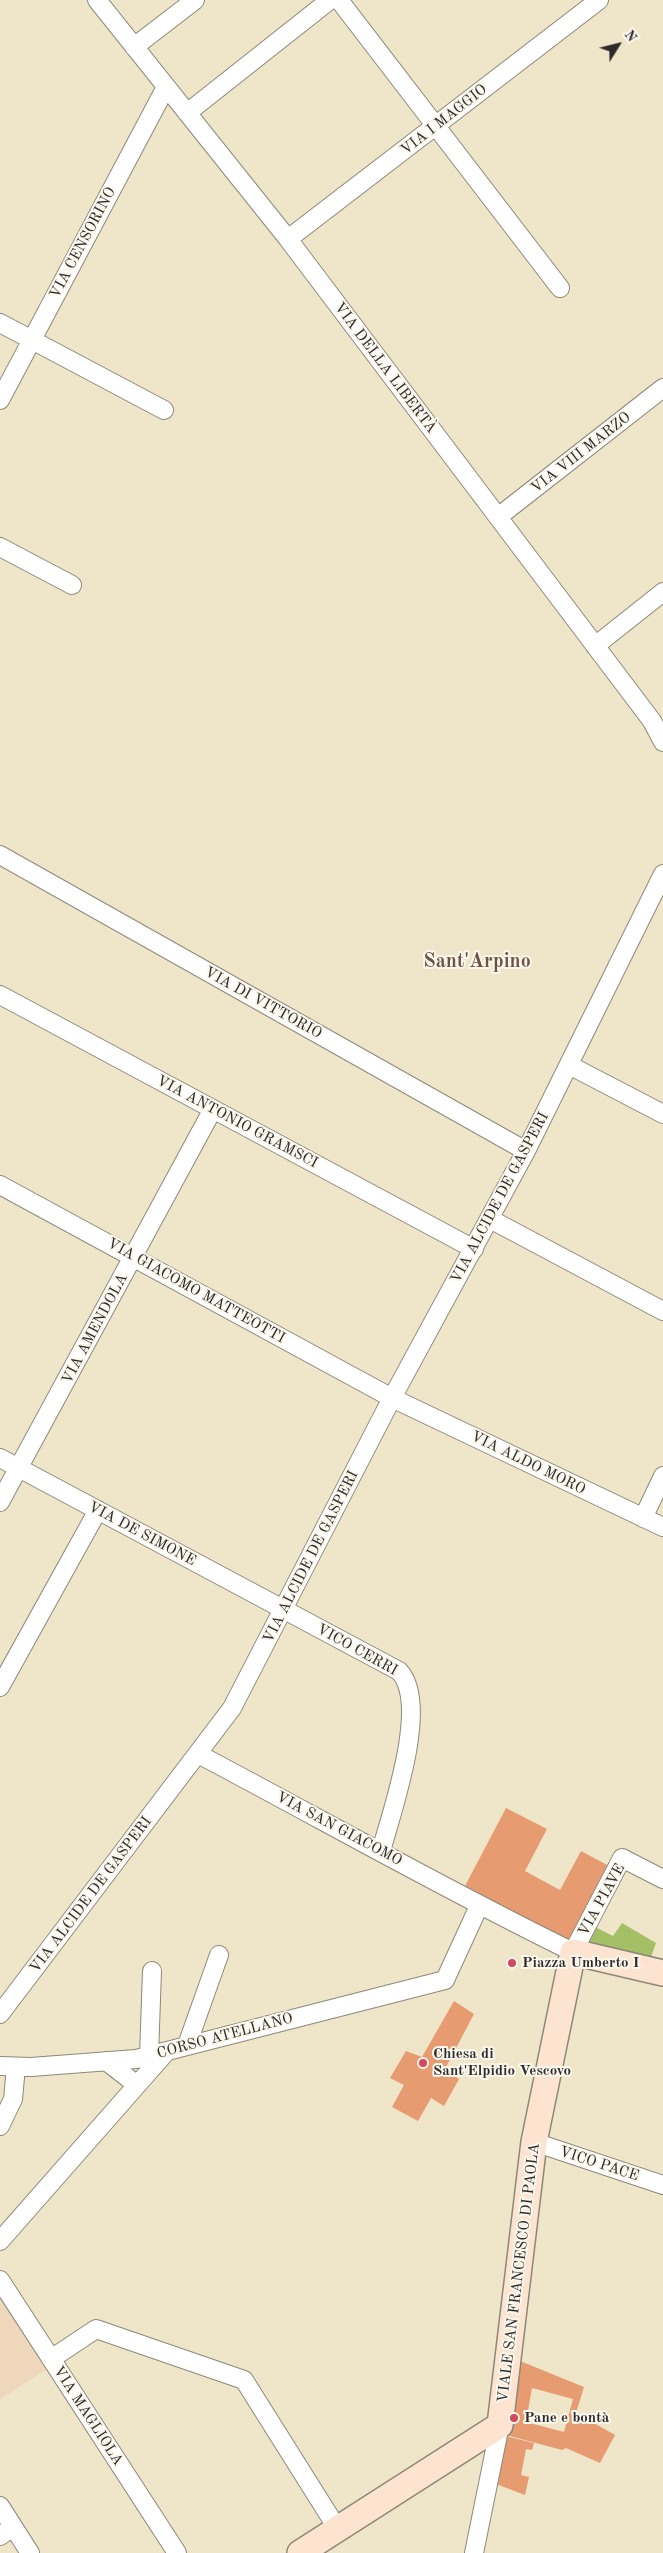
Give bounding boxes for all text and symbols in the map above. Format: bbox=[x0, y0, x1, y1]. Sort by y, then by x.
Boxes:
north arrow bbox=[593, 20, 643, 70]
text: N bbox=[621, 28, 639, 45]
street label: VIA I MAGGIO bbox=[397, 81, 491, 159]
street label: VIA CENSORINO bbox=[46, 184, 120, 302]
street label: VIA DELLA LIBERTÀ bbox=[330, 299, 440, 437]
street label: VIA VIII MARZO bbox=[528, 408, 634, 498]
district label: Sant'Arpino bbox=[423, 950, 531, 974]
street label: VIA DI VITTORIO bbox=[201, 963, 325, 1043]
street label: VIA ANTONIO GRAMSCI bbox=[153, 1072, 321, 1172]
street label: VIA ALCIDE DE GASPERI bbox=[447, 1109, 553, 1287]
street label: VIA GIACOMO MATTEOTTI bbox=[104, 1234, 288, 1348]
street label: VIA AMENDOLA bbox=[58, 1271, 132, 1387]
street label: VIA ALDO MORO bbox=[468, 1427, 588, 1499]
street label: VIA ALCIDE DE GASPERI bbox=[260, 1468, 362, 1646]
street label: VIA DE SIMONE bbox=[85, 1498, 199, 1570]
street label: VICO CERRI bbox=[313, 1620, 401, 1680]
street label: VIA SAN GIACOMO bbox=[273, 1788, 405, 1870]
street label: VIA ALCIDE DE GASPERI bbox=[26, 1813, 156, 1977]
street label: VIA PIAVE bbox=[575, 1861, 629, 1939]
place label: Piazza Umberto I bbox=[522, 1954, 639, 1972]
marker: Piazza Umberto I bbox=[506, 1957, 518, 1969]
street label: CORSO ATELLANO bbox=[155, 2009, 295, 2063]
place label: Chiesa di Sant'Elpidio Vescovo bbox=[433, 2045, 571, 2080]
marker: Chiesa di Sant'Elpidio Vescovo bbox=[417, 2057, 429, 2069]
street label: VIALE SAN FRANCESCO DI PAOLA bbox=[494, 2142, 544, 2404]
street label: VICO PACE bbox=[557, 2143, 641, 2185]
street label: VIA MAGLIOLA bbox=[49, 2363, 127, 2469]
place label: Pane e bontà bbox=[524, 2409, 609, 2427]
marker: Pane e bontà bbox=[508, 2412, 520, 2424]

